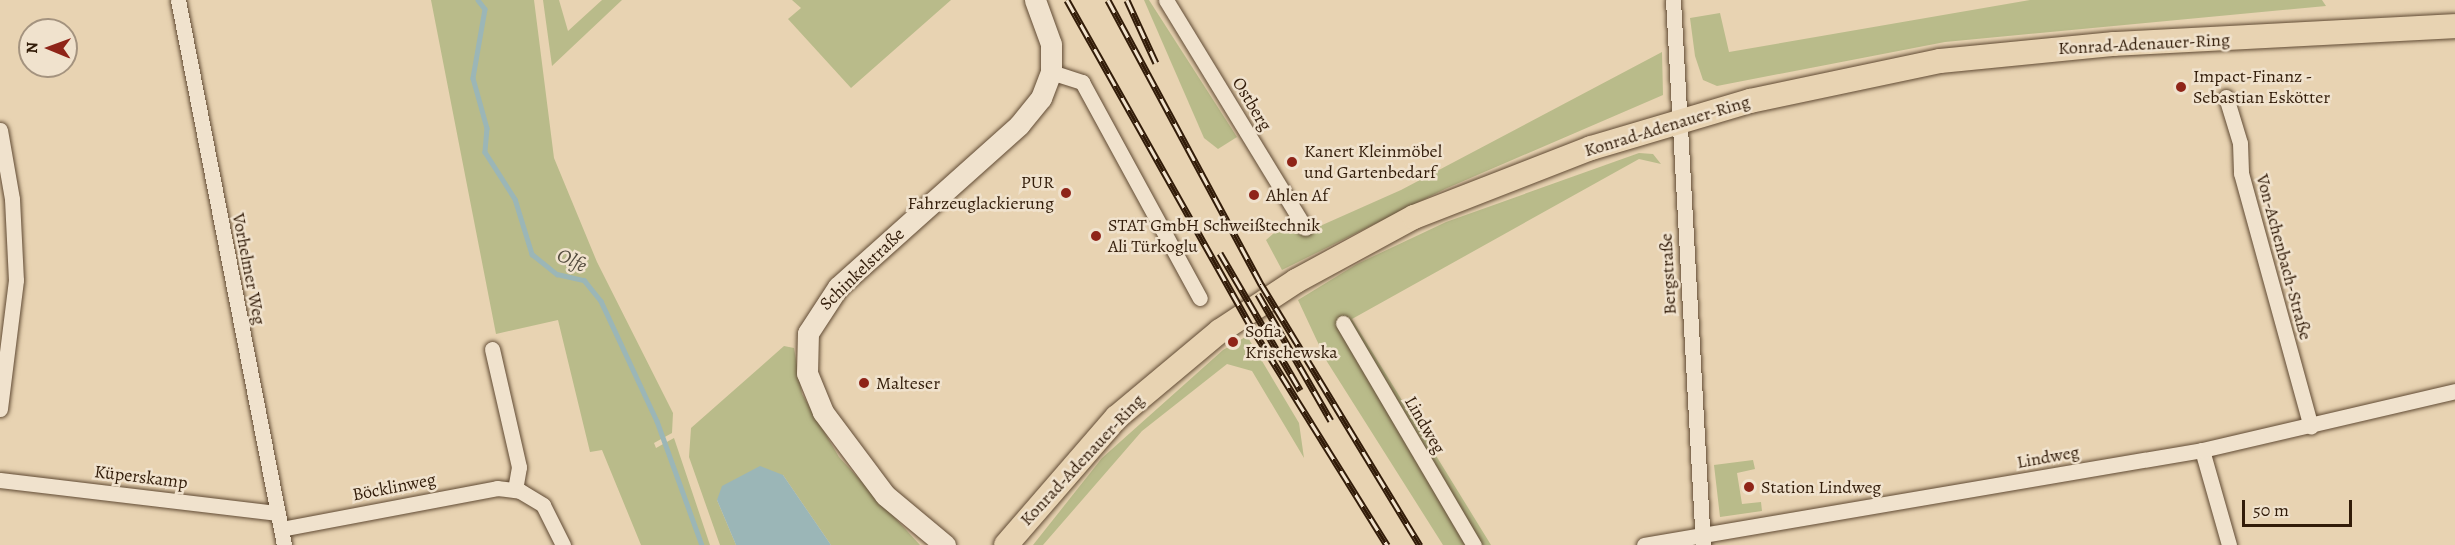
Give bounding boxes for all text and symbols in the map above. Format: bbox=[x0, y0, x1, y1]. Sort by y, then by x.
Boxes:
north arrow bbox=[18, 18, 78, 78]
street label: Konrad-Adenauer-Ring bbox=[2058, 29, 2230, 59]
text: N bbox=[21, 42, 43, 54]
place label: Impact-Finanz - Sebastian Eskötter bbox=[2193, 66, 2330, 109]
street label: Ostberg bbox=[1228, 73, 1276, 135]
marker: Impact-Finanz - Sebastian Eskötter bbox=[2174, 80, 2188, 94]
street label: Konrad-Adenauer-Ring bbox=[1582, 91, 1752, 161]
place label: Kanert Kleinmöbel und Gartenbedarf bbox=[1304, 141, 1442, 184]
marker: Kanert Kleinmöbel und Gartenbedarf bbox=[1285, 155, 1299, 169]
place label: PUR Fahrzeuglackierung bbox=[908, 172, 1054, 214]
street label: Von-Achenbach-Straße bbox=[2251, 172, 2317, 342]
place label: Ahlen Af bbox=[1266, 184, 1328, 206]
marker: PUR Fahrzeuglackierung bbox=[1059, 186, 1073, 200]
marker: Ahlen Af bbox=[1247, 188, 1261, 202]
street label: Vorhelmer Weg bbox=[228, 211, 270, 327]
place label: STAT GmbH Schweißtechnik Ali Türkoglu bbox=[1108, 215, 1320, 258]
street label: Schinkelstraße bbox=[815, 223, 909, 315]
marker: STAT GmbH Schweißtechnik Ali Türkoglu bbox=[1089, 229, 1103, 243]
street label: Bergstraße bbox=[1655, 233, 1681, 315]
water label: Olfe bbox=[553, 243, 591, 277]
place label: Sofia Krischewska bbox=[1245, 321, 1338, 364]
marker: Sofia Krischewska bbox=[1226, 335, 1240, 349]
place label: Malteser bbox=[876, 372, 940, 394]
marker: Malteser bbox=[857, 376, 871, 390]
street label: Konrad-Adenauer-Ring bbox=[1015, 390, 1149, 530]
street label: Lindweg bbox=[1400, 392, 1450, 458]
street label: Lindweg bbox=[2015, 441, 2081, 473]
street label: Küperskamp bbox=[93, 461, 189, 493]
street label: Böcklinweg bbox=[351, 468, 437, 506]
place label: Station Lindweg bbox=[1761, 476, 1881, 498]
marker: Station Lindweg bbox=[1742, 480, 1756, 494]
scale bar bbox=[2245, 488, 2354, 526]
text: 50 m bbox=[2253, 498, 2289, 522]

